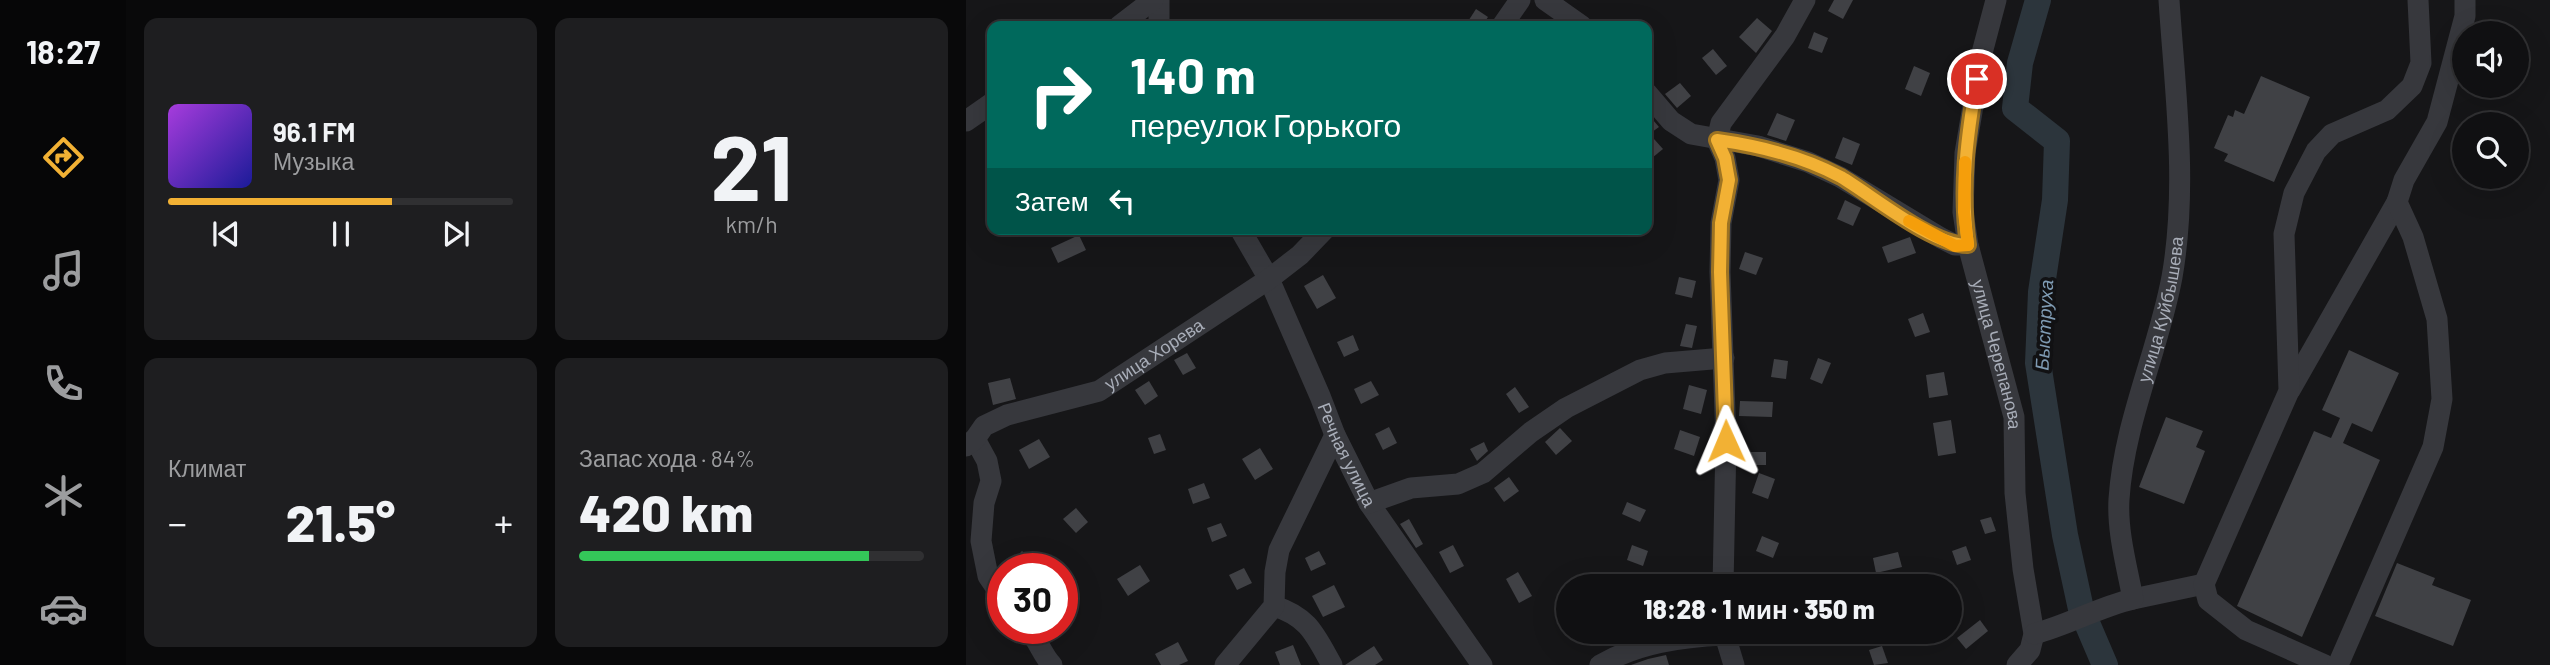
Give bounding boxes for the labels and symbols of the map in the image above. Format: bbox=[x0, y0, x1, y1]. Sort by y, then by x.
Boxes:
pin bbox=[1947, 49, 2007, 109]
street label: улица Куйбышева bbox=[2132, 234, 2187, 385]
street label: улица Черепанова bbox=[1968, 277, 2026, 431]
water label: Быструха bbox=[2030, 279, 2057, 371]
street label: улица Хорева bbox=[1100, 313, 1208, 394]
street label: Речная улица bbox=[1314, 399, 1382, 511]
position arrow bbox=[1689, 404, 1763, 478]
speed limit sign: 30 bbox=[987, 553, 1078, 644]

